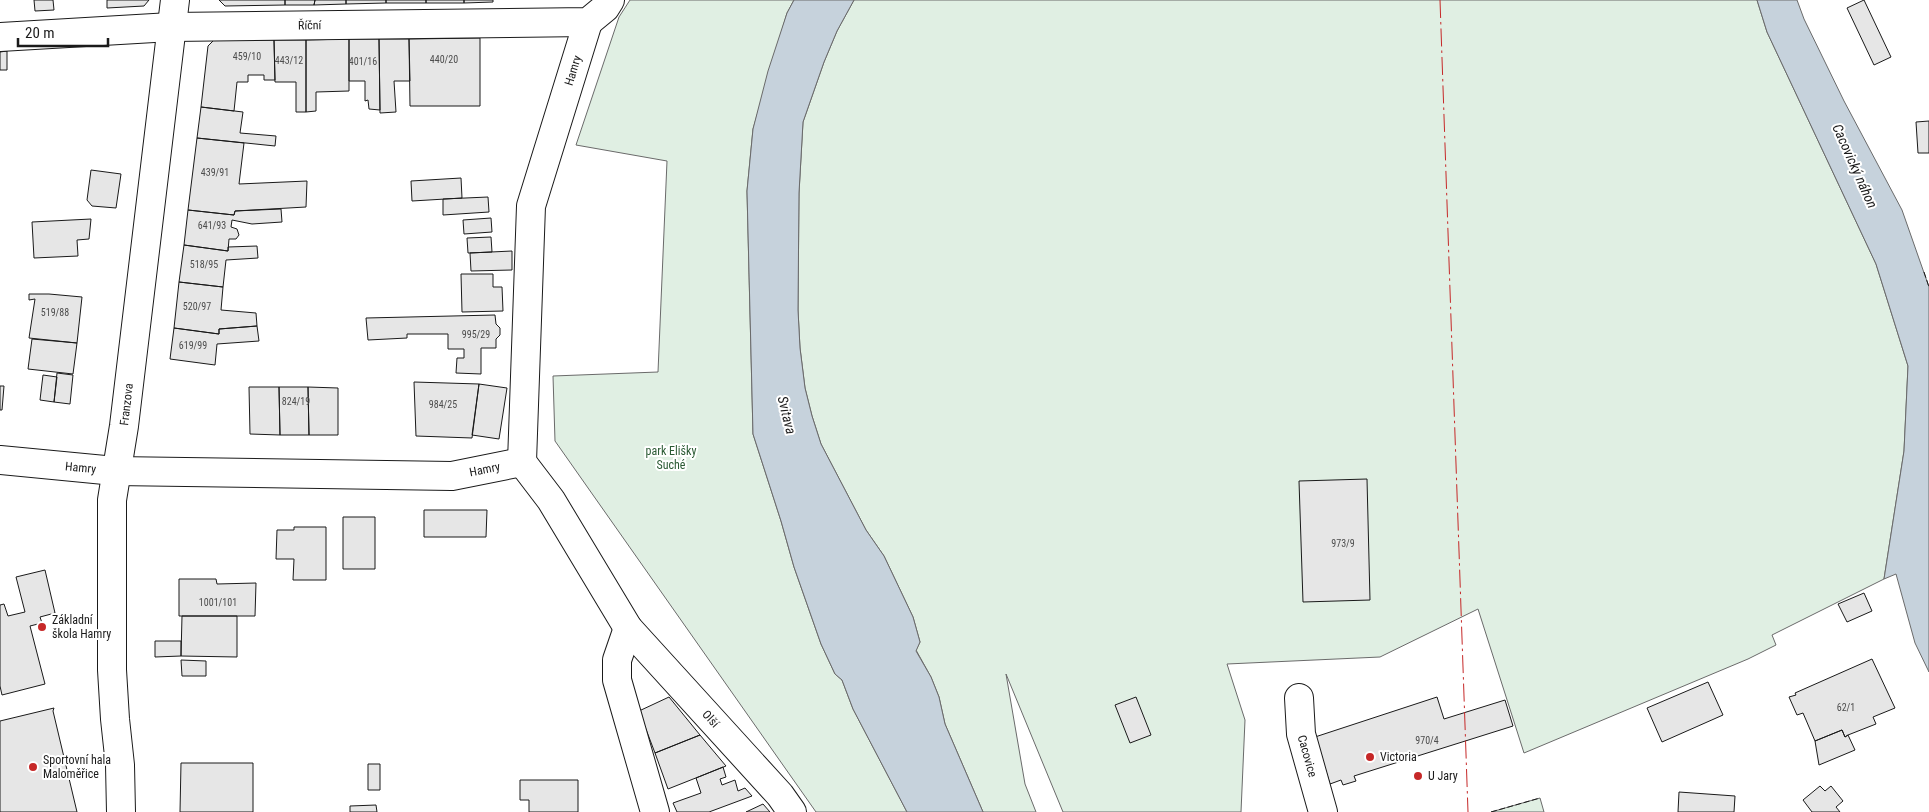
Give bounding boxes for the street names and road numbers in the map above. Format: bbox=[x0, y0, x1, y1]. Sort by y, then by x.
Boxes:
street label: Říční bbox=[298, 17, 323, 32]
street label: Hamry bbox=[562, 54, 584, 87]
street label: Franzova bbox=[117, 382, 136, 426]
street label: Hamry bbox=[65, 459, 97, 476]
street label: Hamry bbox=[468, 460, 501, 479]
street label: Olší bbox=[699, 707, 723, 731]
street label: Cacovice bbox=[1295, 733, 1320, 779]

